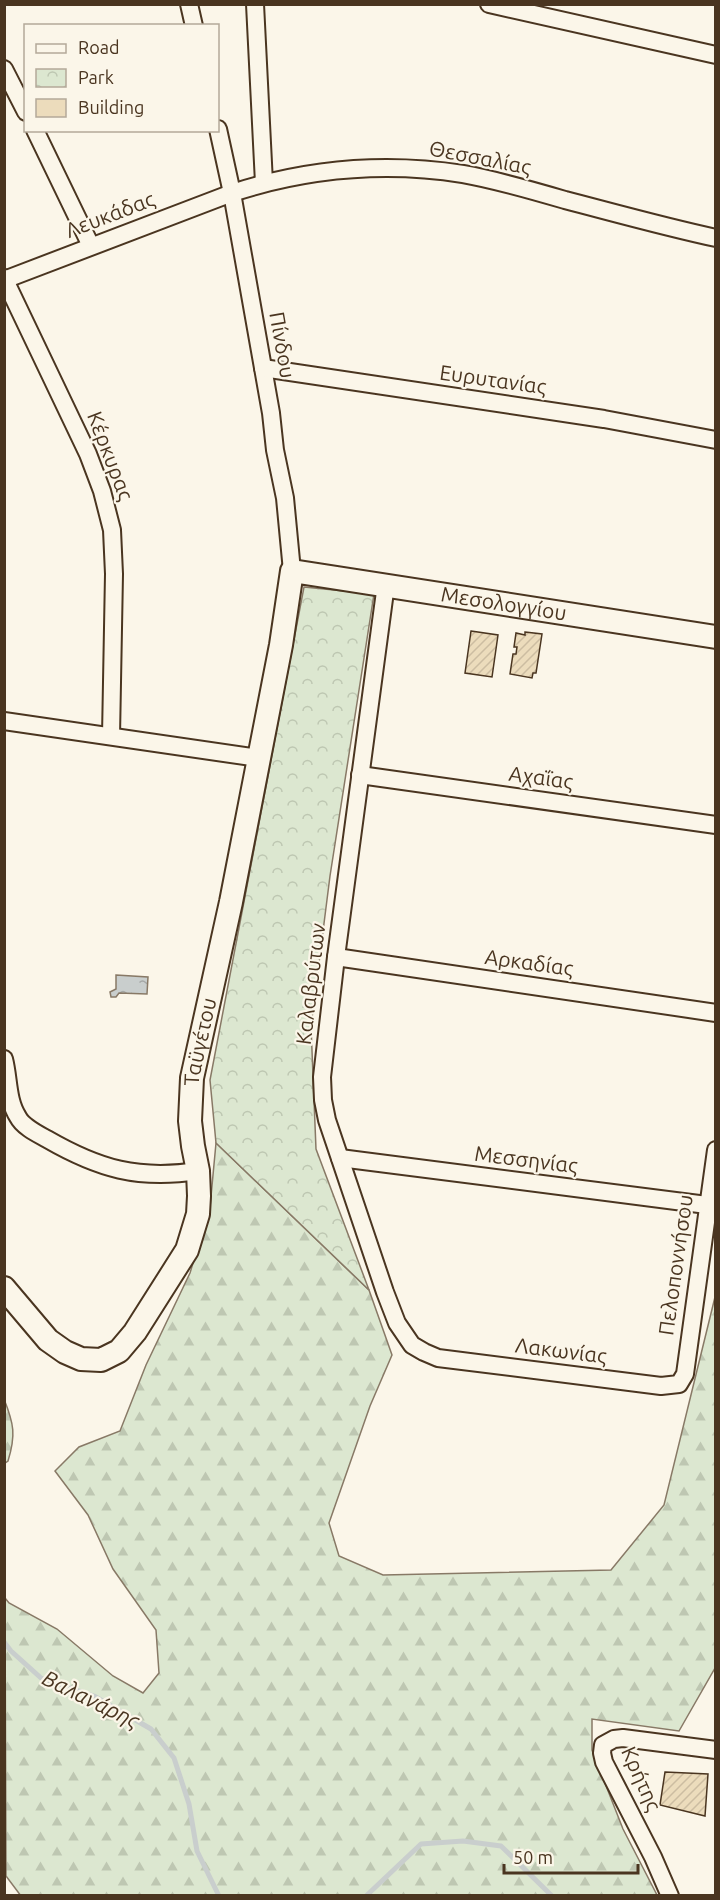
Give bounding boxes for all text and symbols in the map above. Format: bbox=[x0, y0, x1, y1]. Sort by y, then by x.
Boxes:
legend bbox=[24, 24, 219, 132]
text: Road bbox=[78, 37, 120, 57]
text: Park bbox=[78, 67, 114, 87]
text: Building bbox=[78, 97, 144, 117]
street label: Θεσσαλίας bbox=[427, 135, 534, 179]
street label: Λευκάδας bbox=[62, 186, 158, 242]
street label: Πίνδου bbox=[265, 310, 301, 380]
street label: Ευρυτανίας bbox=[438, 360, 548, 398]
street label: Κέρκυρας bbox=[83, 408, 139, 504]
street label: Μεσολογγίου bbox=[439, 581, 568, 625]
street label: Αχαΐας bbox=[508, 761, 575, 793]
street label: Καλαβρύτων bbox=[291, 922, 329, 1046]
street label: Αρκαδίας bbox=[483, 944, 575, 980]
street label: Ταϋγέτου bbox=[179, 995, 220, 1086]
street label: Μεσσηνίας bbox=[473, 1141, 580, 1177]
street label: Πελοποννήσου bbox=[653, 1193, 697, 1337]
street label: Λακωνίας bbox=[514, 1333, 609, 1368]
water label: Βαλανάρης bbox=[38, 1664, 145, 1734]
street label: Κρήτης bbox=[617, 1743, 667, 1815]
scale bar bbox=[504, 1837, 638, 1875]
text: 50 m bbox=[513, 1847, 553, 1867]

